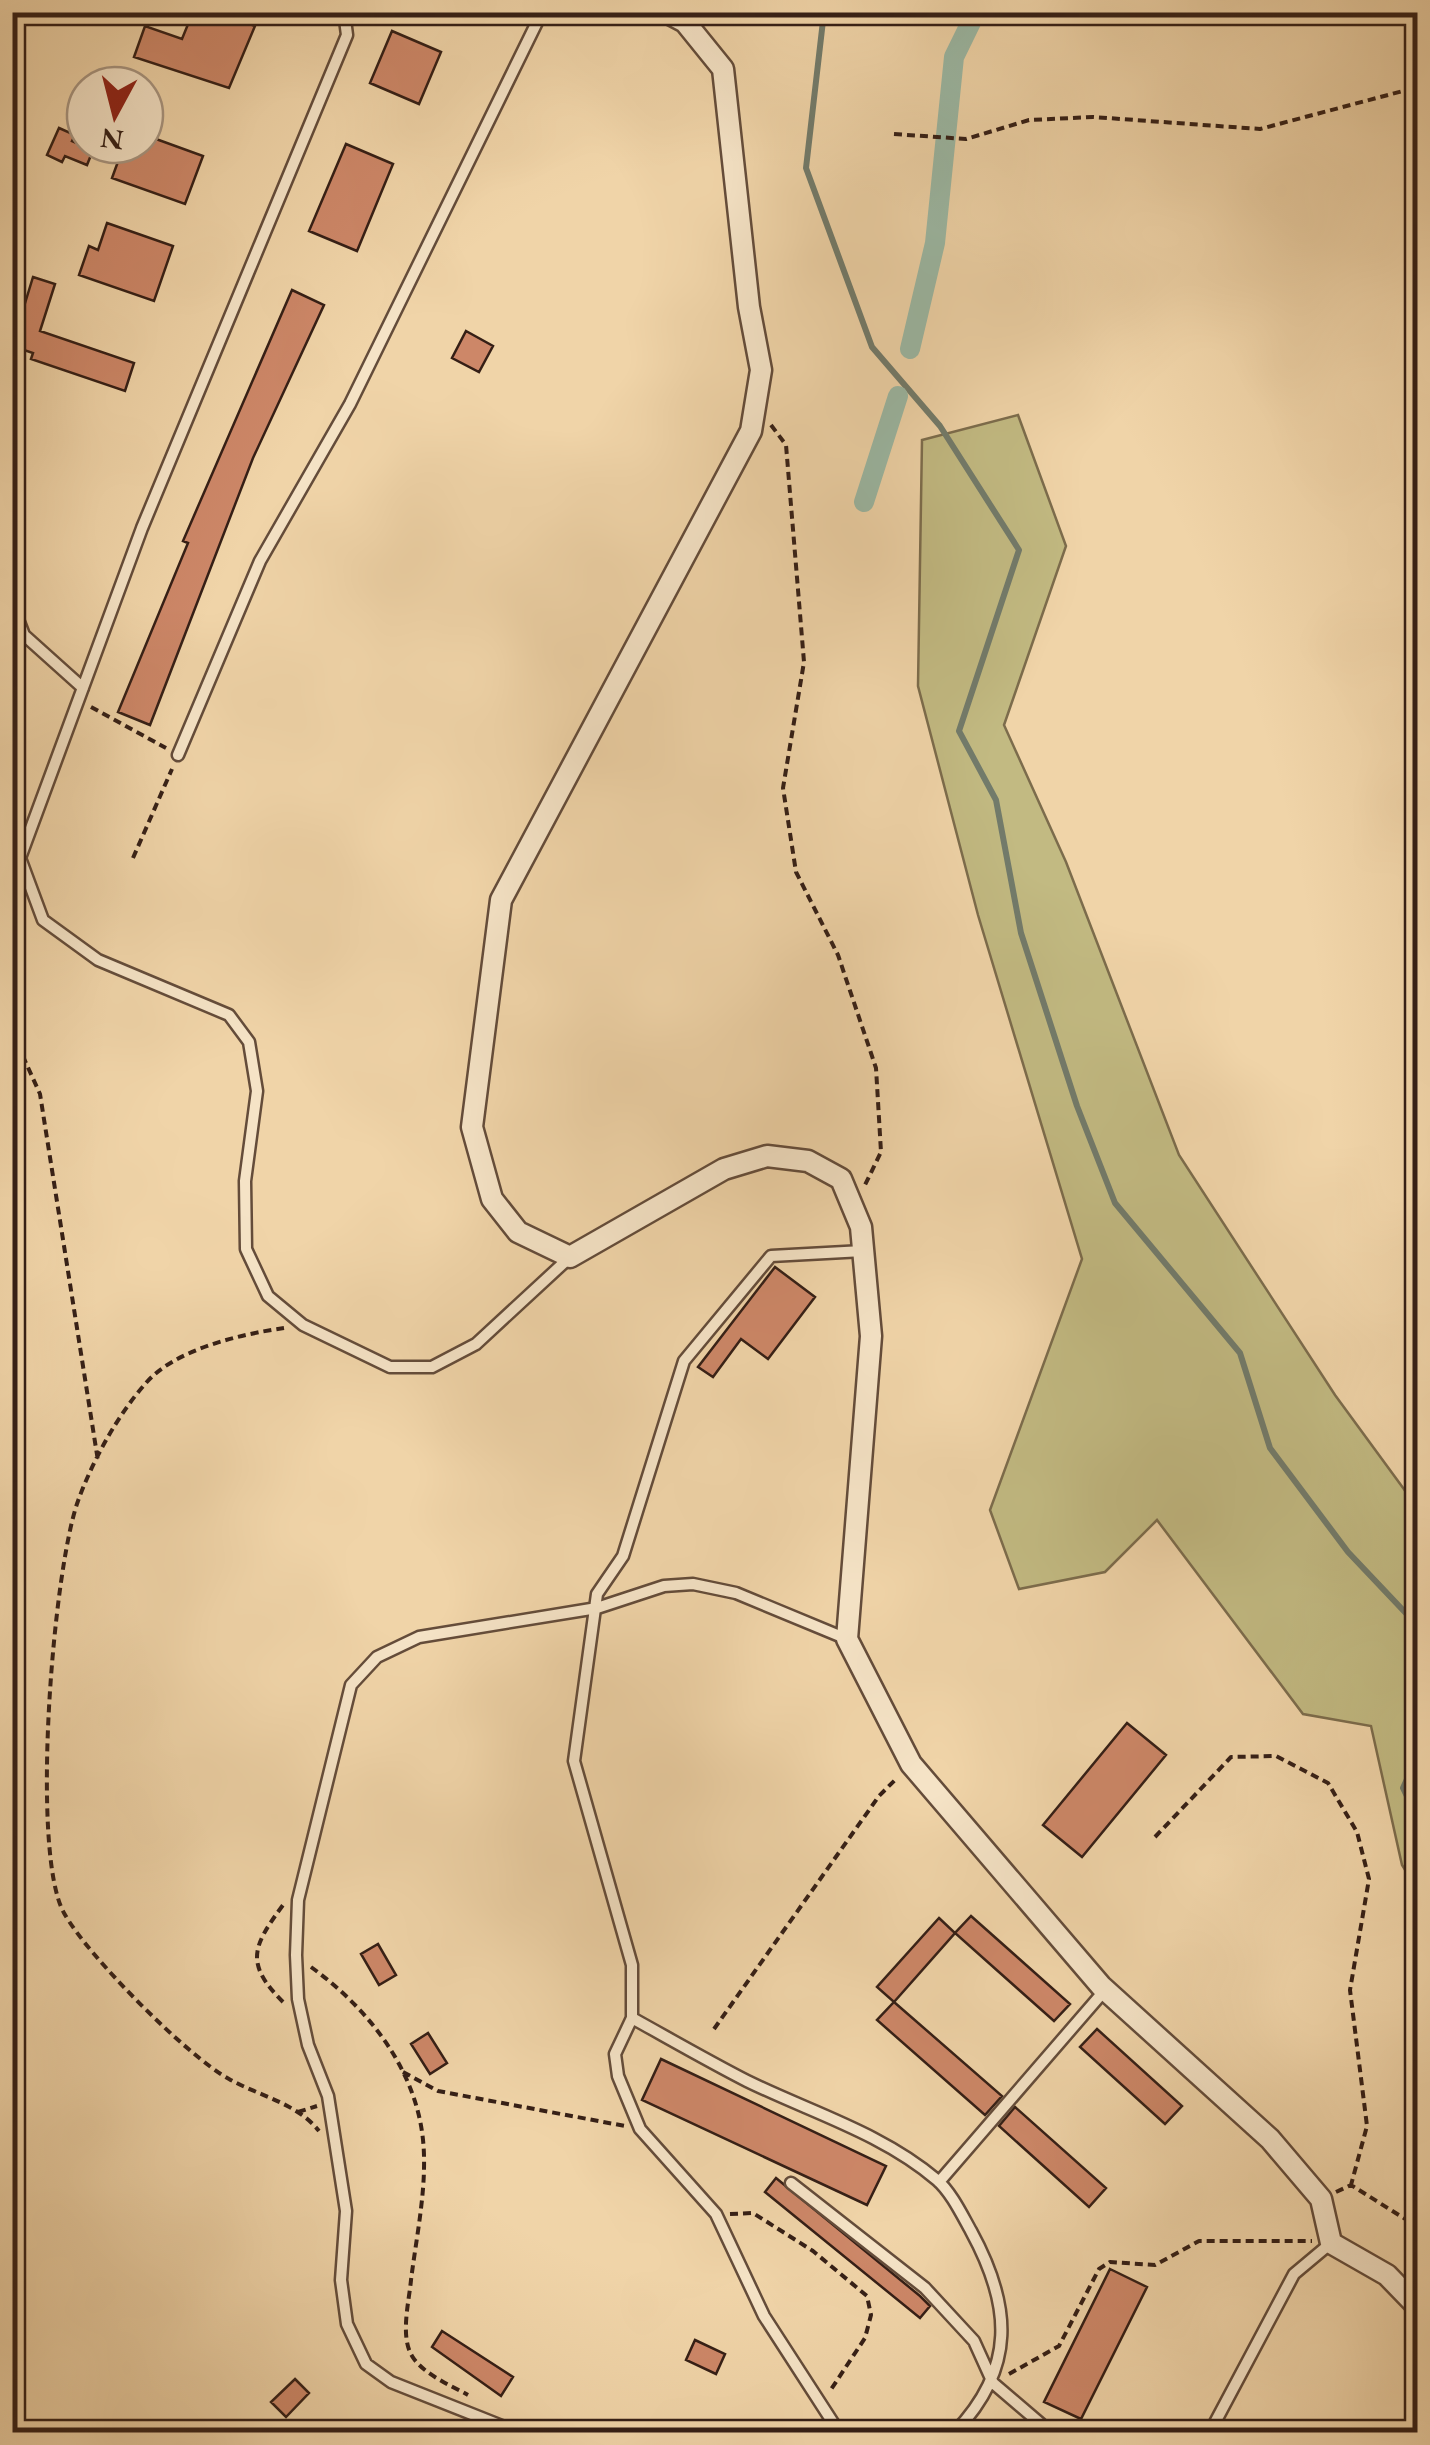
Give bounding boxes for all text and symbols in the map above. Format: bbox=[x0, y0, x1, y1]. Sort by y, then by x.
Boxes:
north arrow bbox=[65, 65, 165, 165]
text: N bbox=[98, 121, 125, 159]

